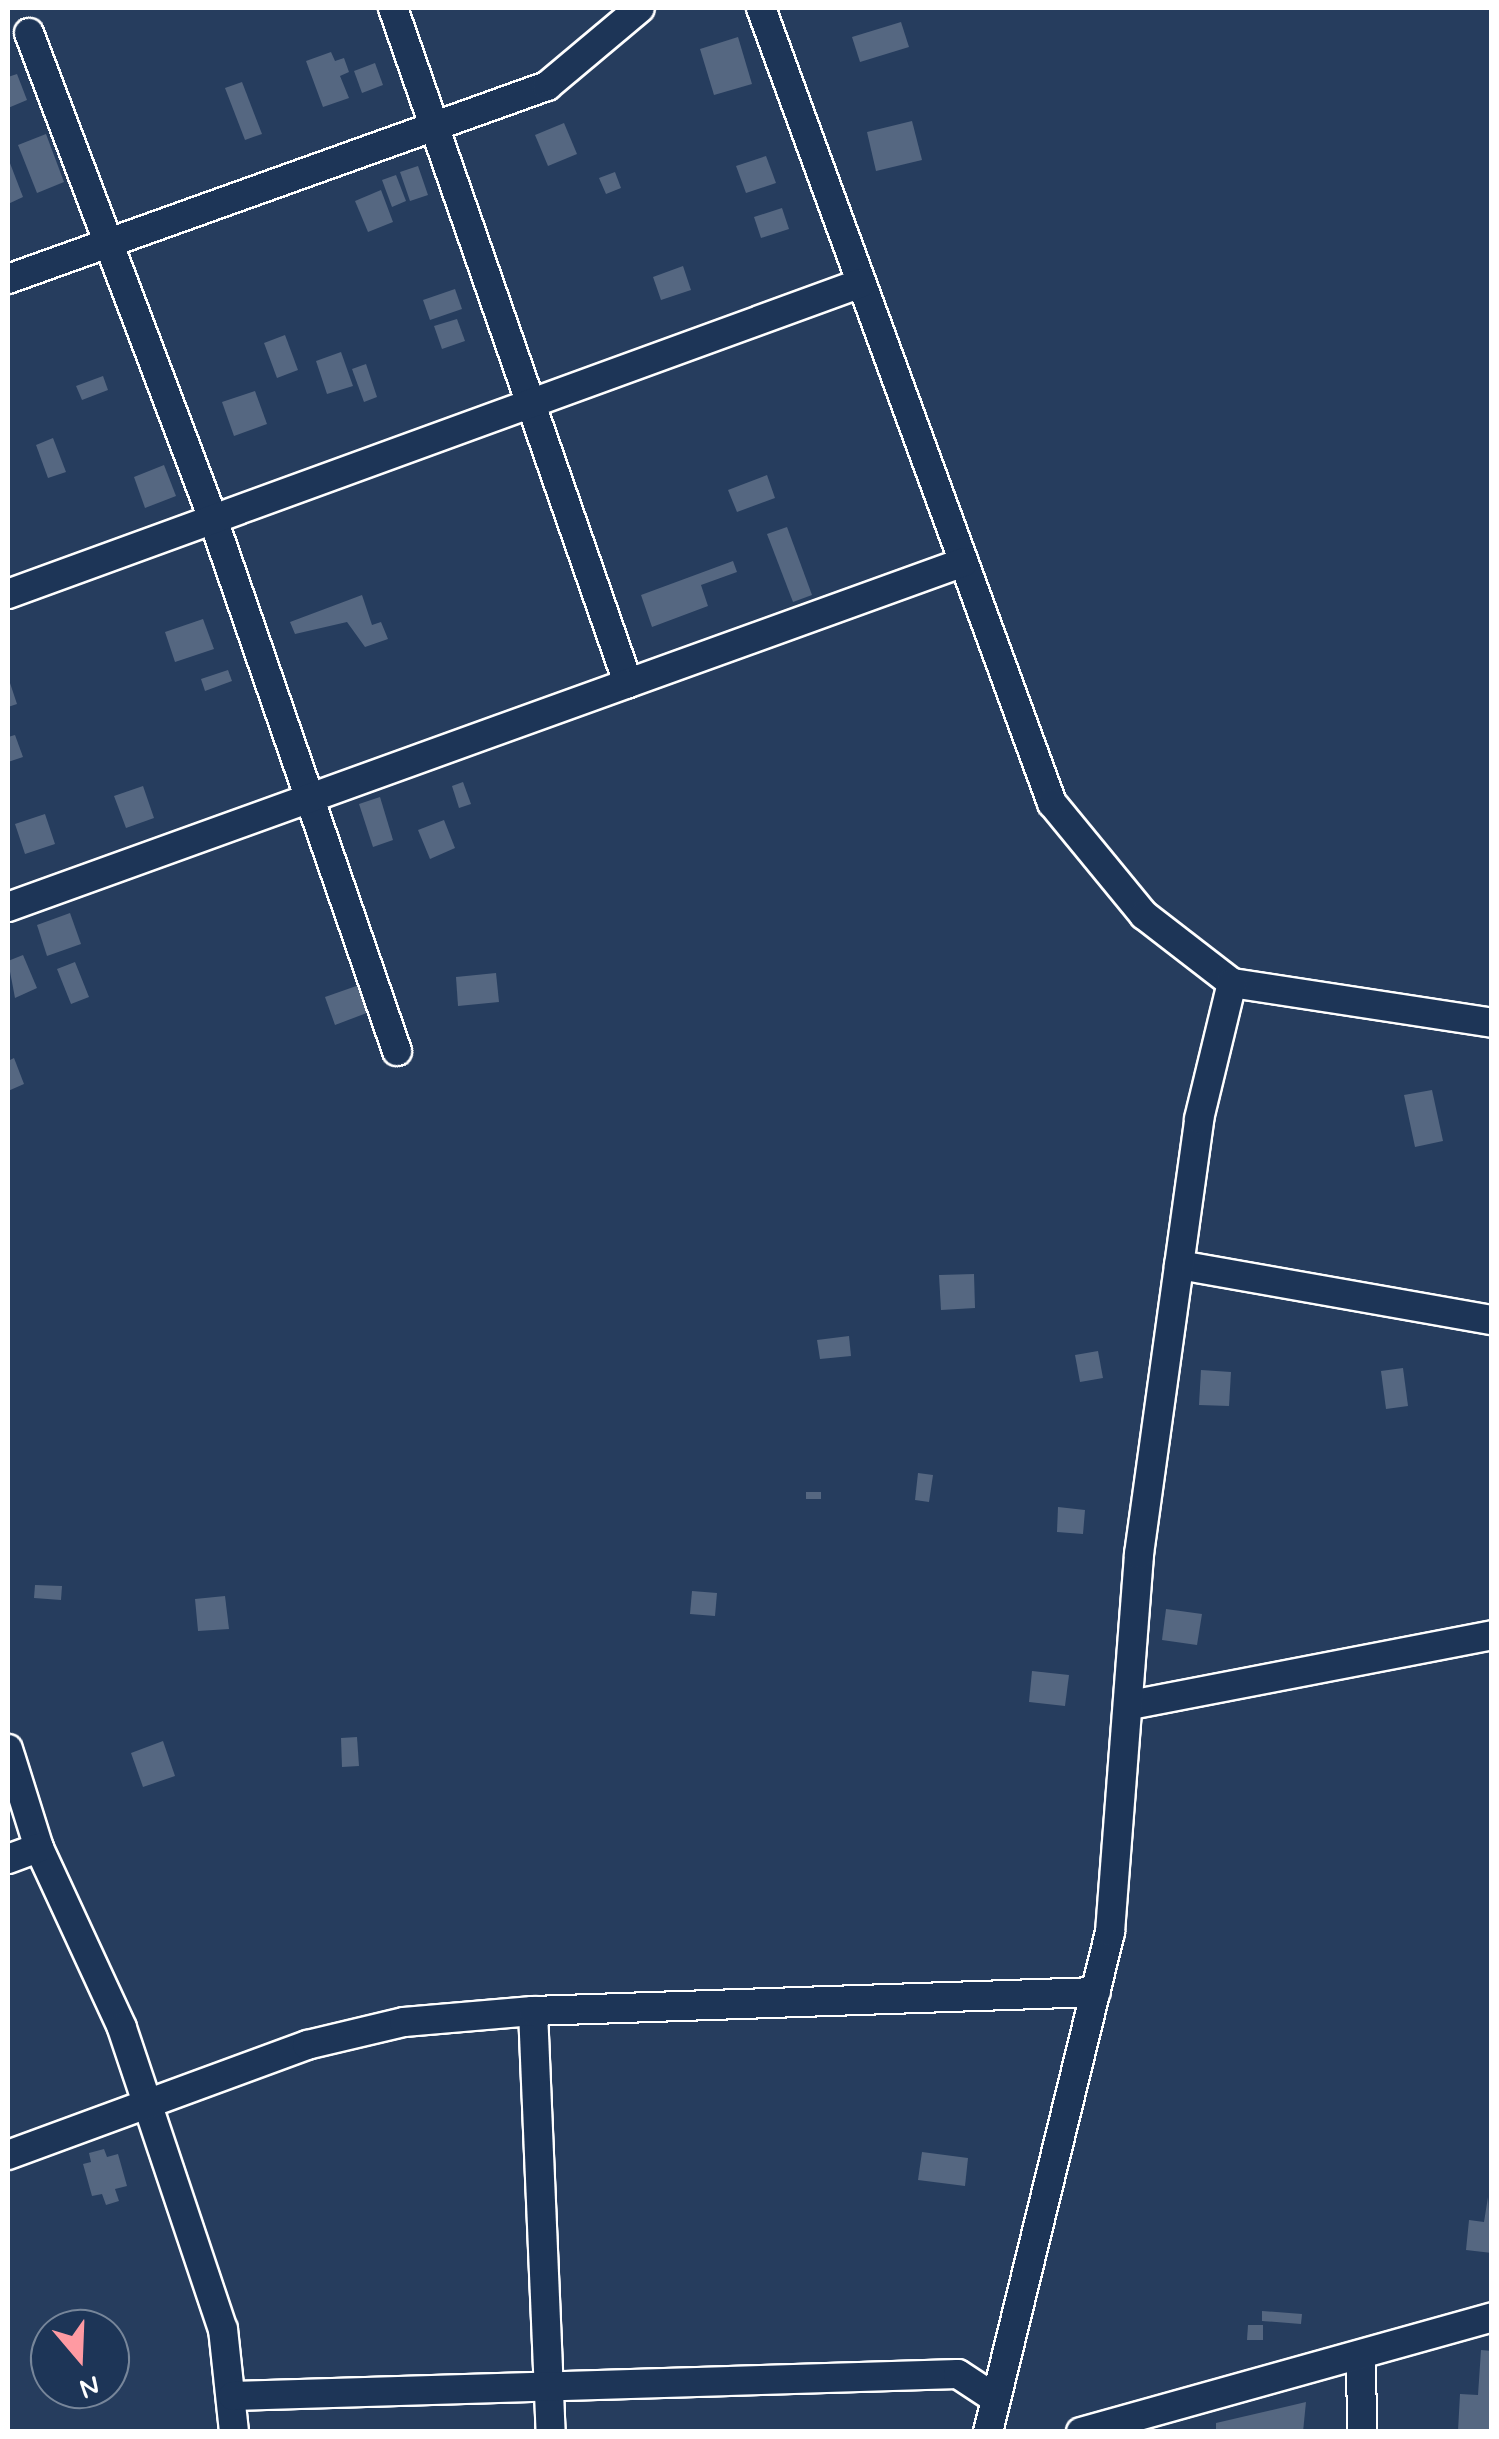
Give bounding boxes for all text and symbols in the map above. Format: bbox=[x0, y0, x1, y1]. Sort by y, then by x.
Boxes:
north arrow bbox=[30, 2309, 130, 2409]
text: N bbox=[74, 2365, 104, 2406]

